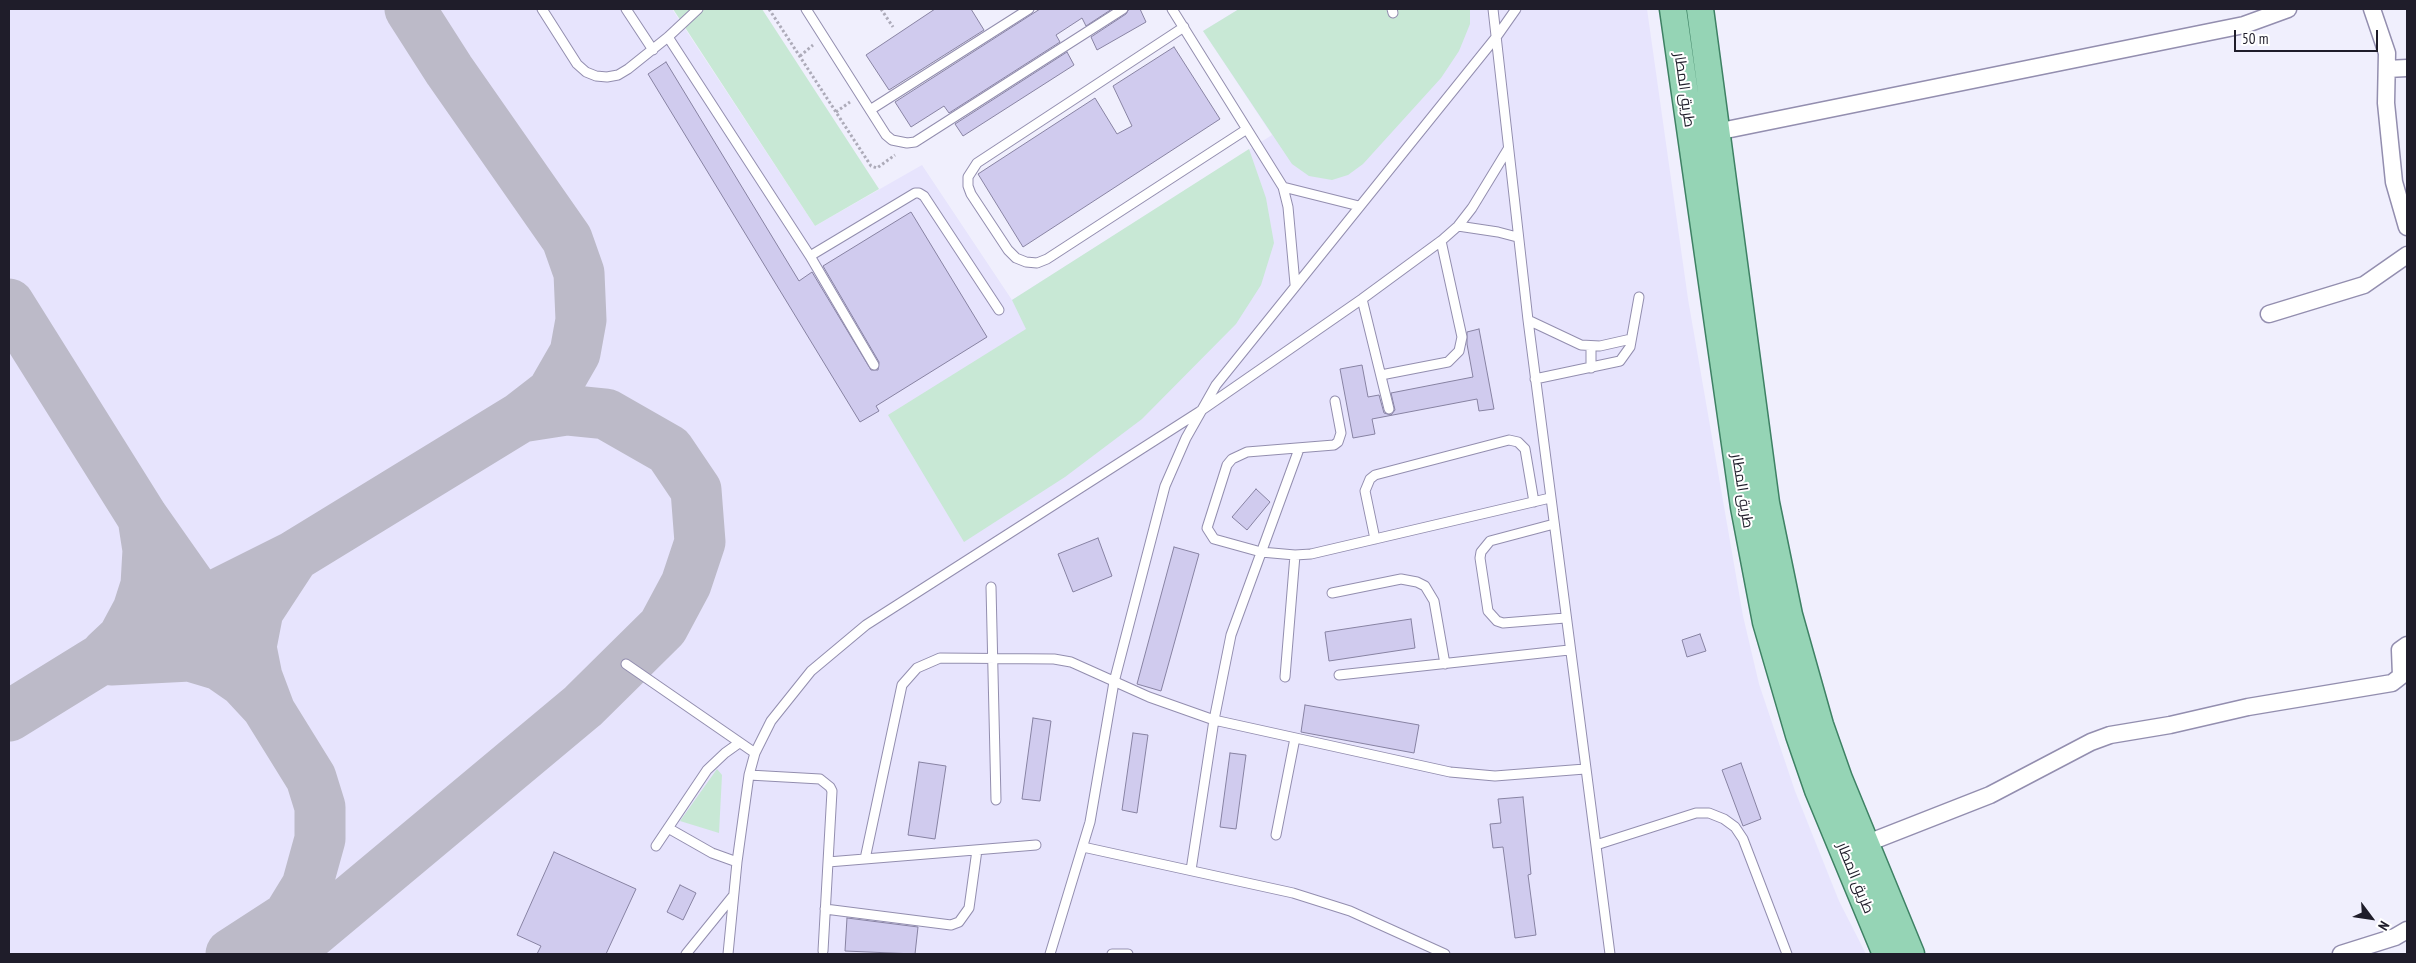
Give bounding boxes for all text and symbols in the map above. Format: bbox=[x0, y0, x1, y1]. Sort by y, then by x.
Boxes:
scale bar bbox=[2236, 20, 2380, 52]
text: 50 m bbox=[2242, 29, 2268, 48]
street label: طريق المطار bbox=[1670, 51, 1698, 129]
street label: طريق المطار bbox=[1727, 452, 1757, 530]
street label: طريق المطار bbox=[1833, 840, 1877, 916]
north arrow bbox=[2346, 893, 2396, 943]
text: N bbox=[2374, 918, 2394, 934]

